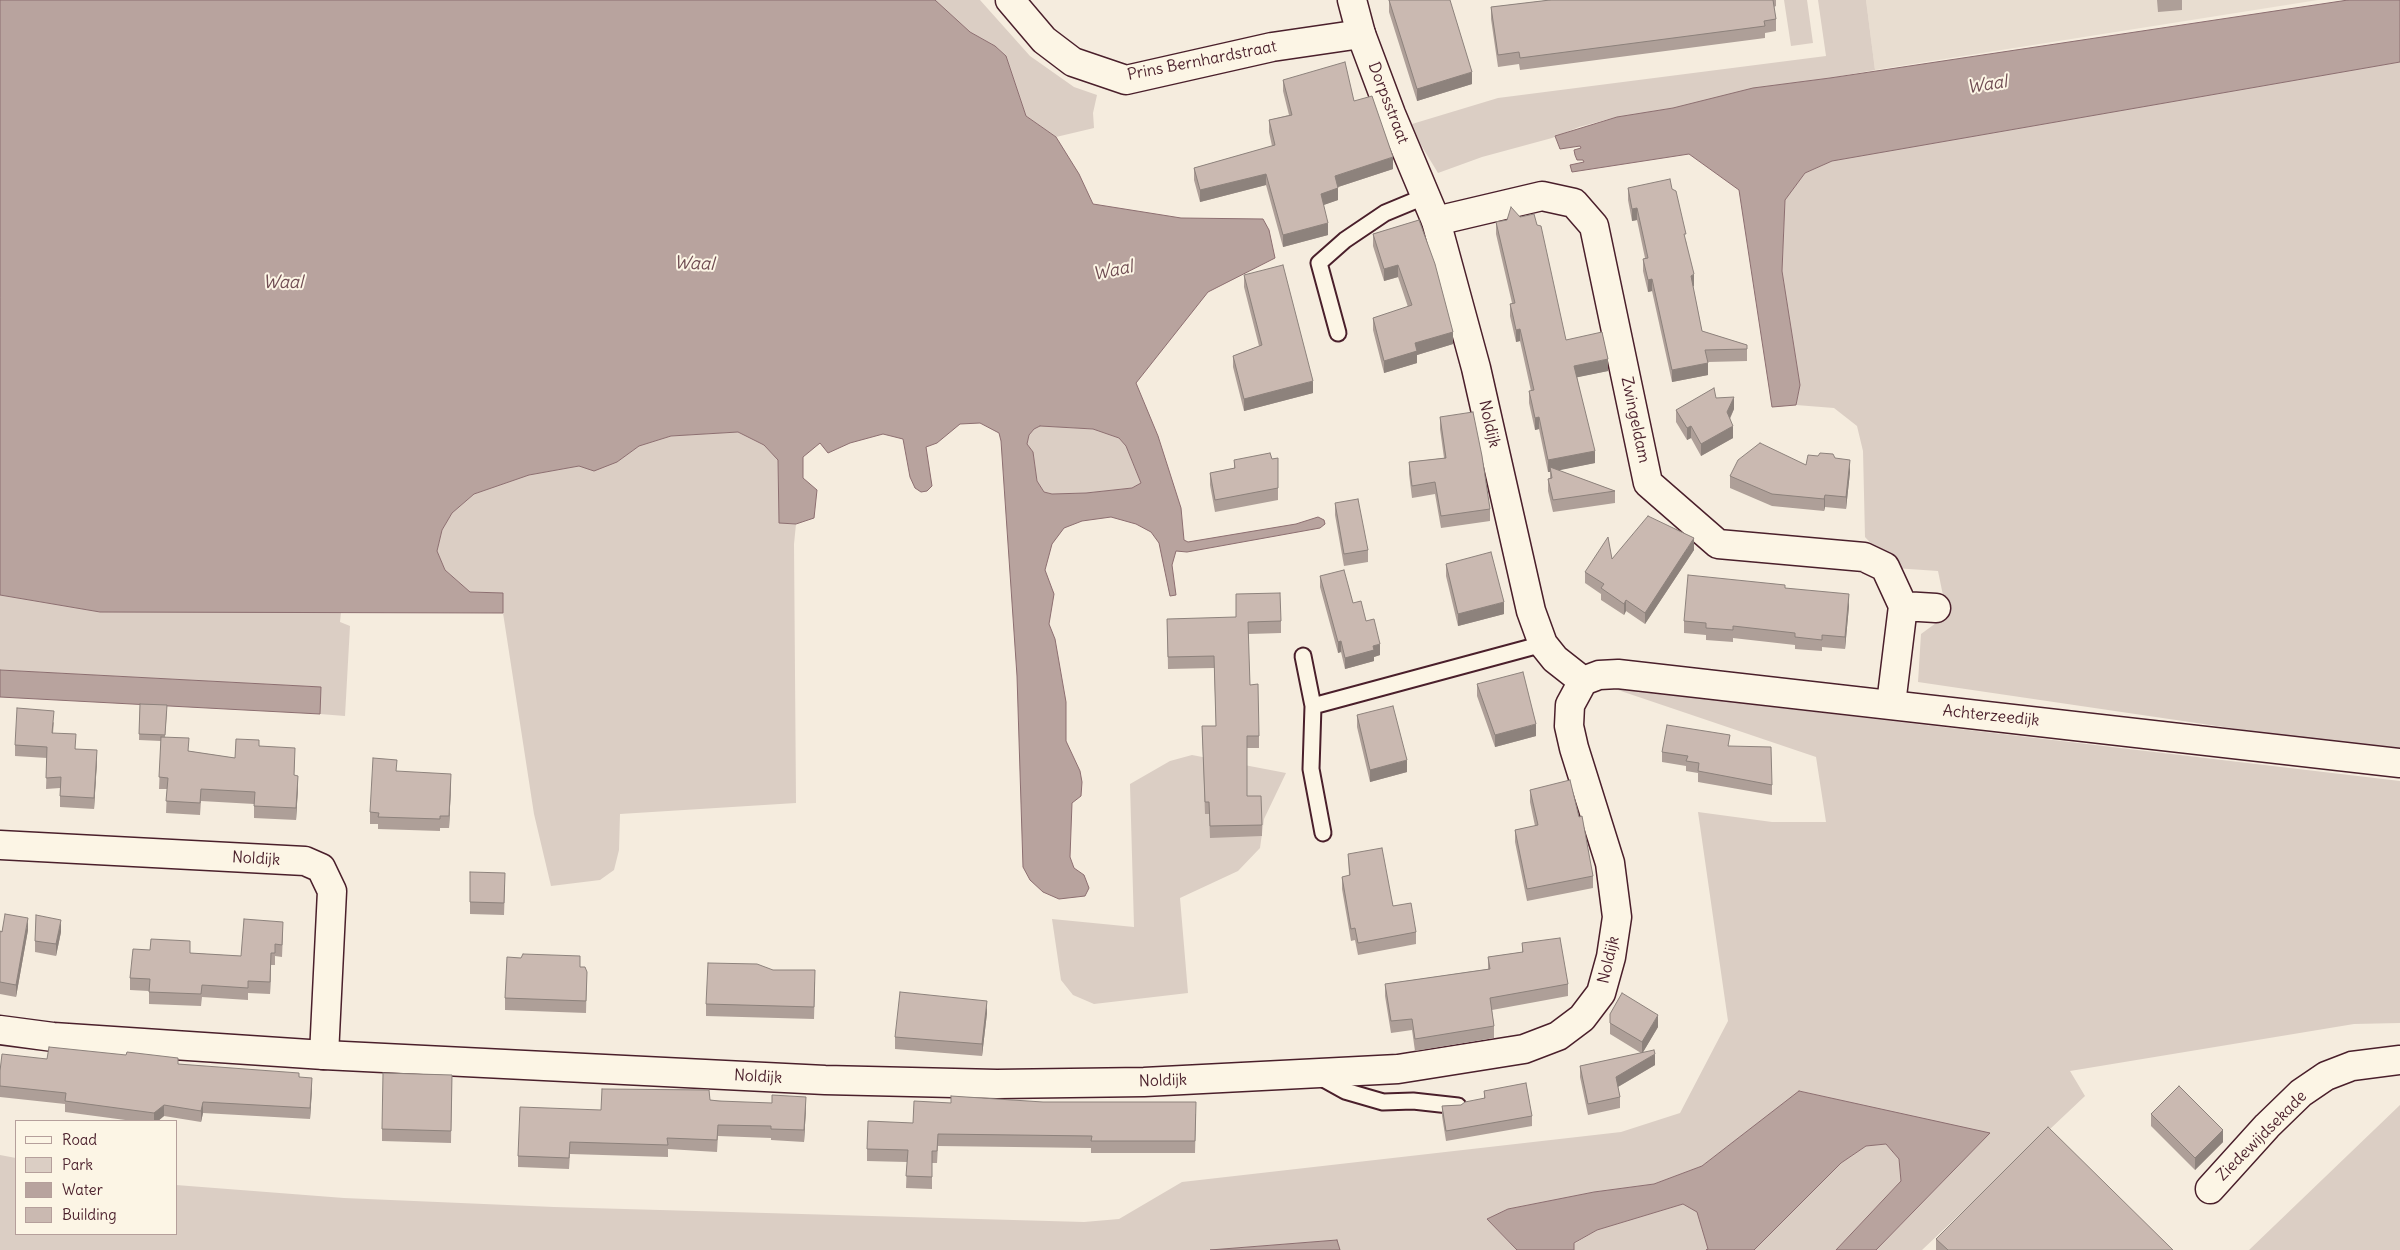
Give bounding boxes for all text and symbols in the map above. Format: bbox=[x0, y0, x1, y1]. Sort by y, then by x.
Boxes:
street label: Prins Bernhardstraat bbox=[1126, 37, 1278, 85]
street label: Dorpsstraat bbox=[1364, 59, 1412, 147]
water label: Waal bbox=[1965, 71, 2009, 99]
water label: Waal bbox=[673, 253, 715, 275]
water label: Waal bbox=[1091, 256, 1135, 286]
water label: Waal bbox=[263, 272, 303, 294]
street label: Zwingeldam bbox=[1616, 375, 1654, 465]
street label: Noldijk bbox=[1474, 398, 1504, 450]
street label: Achterzeedijk bbox=[1942, 701, 2040, 731]
street label: Noldijk bbox=[231, 848, 281, 870]
street label: Noldijk bbox=[1594, 934, 1624, 986]
street label: Noldijk bbox=[733, 1066, 783, 1088]
street label: Noldijk bbox=[1139, 1071, 1187, 1091]
street label: Ziedewijdsekade bbox=[2213, 1087, 2311, 1185]
legend bbox=[15, 1120, 178, 1235]
text: Road bbox=[62, 1130, 97, 1149]
text: Park bbox=[62, 1155, 93, 1174]
text: Water bbox=[62, 1180, 103, 1199]
text: Building bbox=[62, 1205, 117, 1224]

